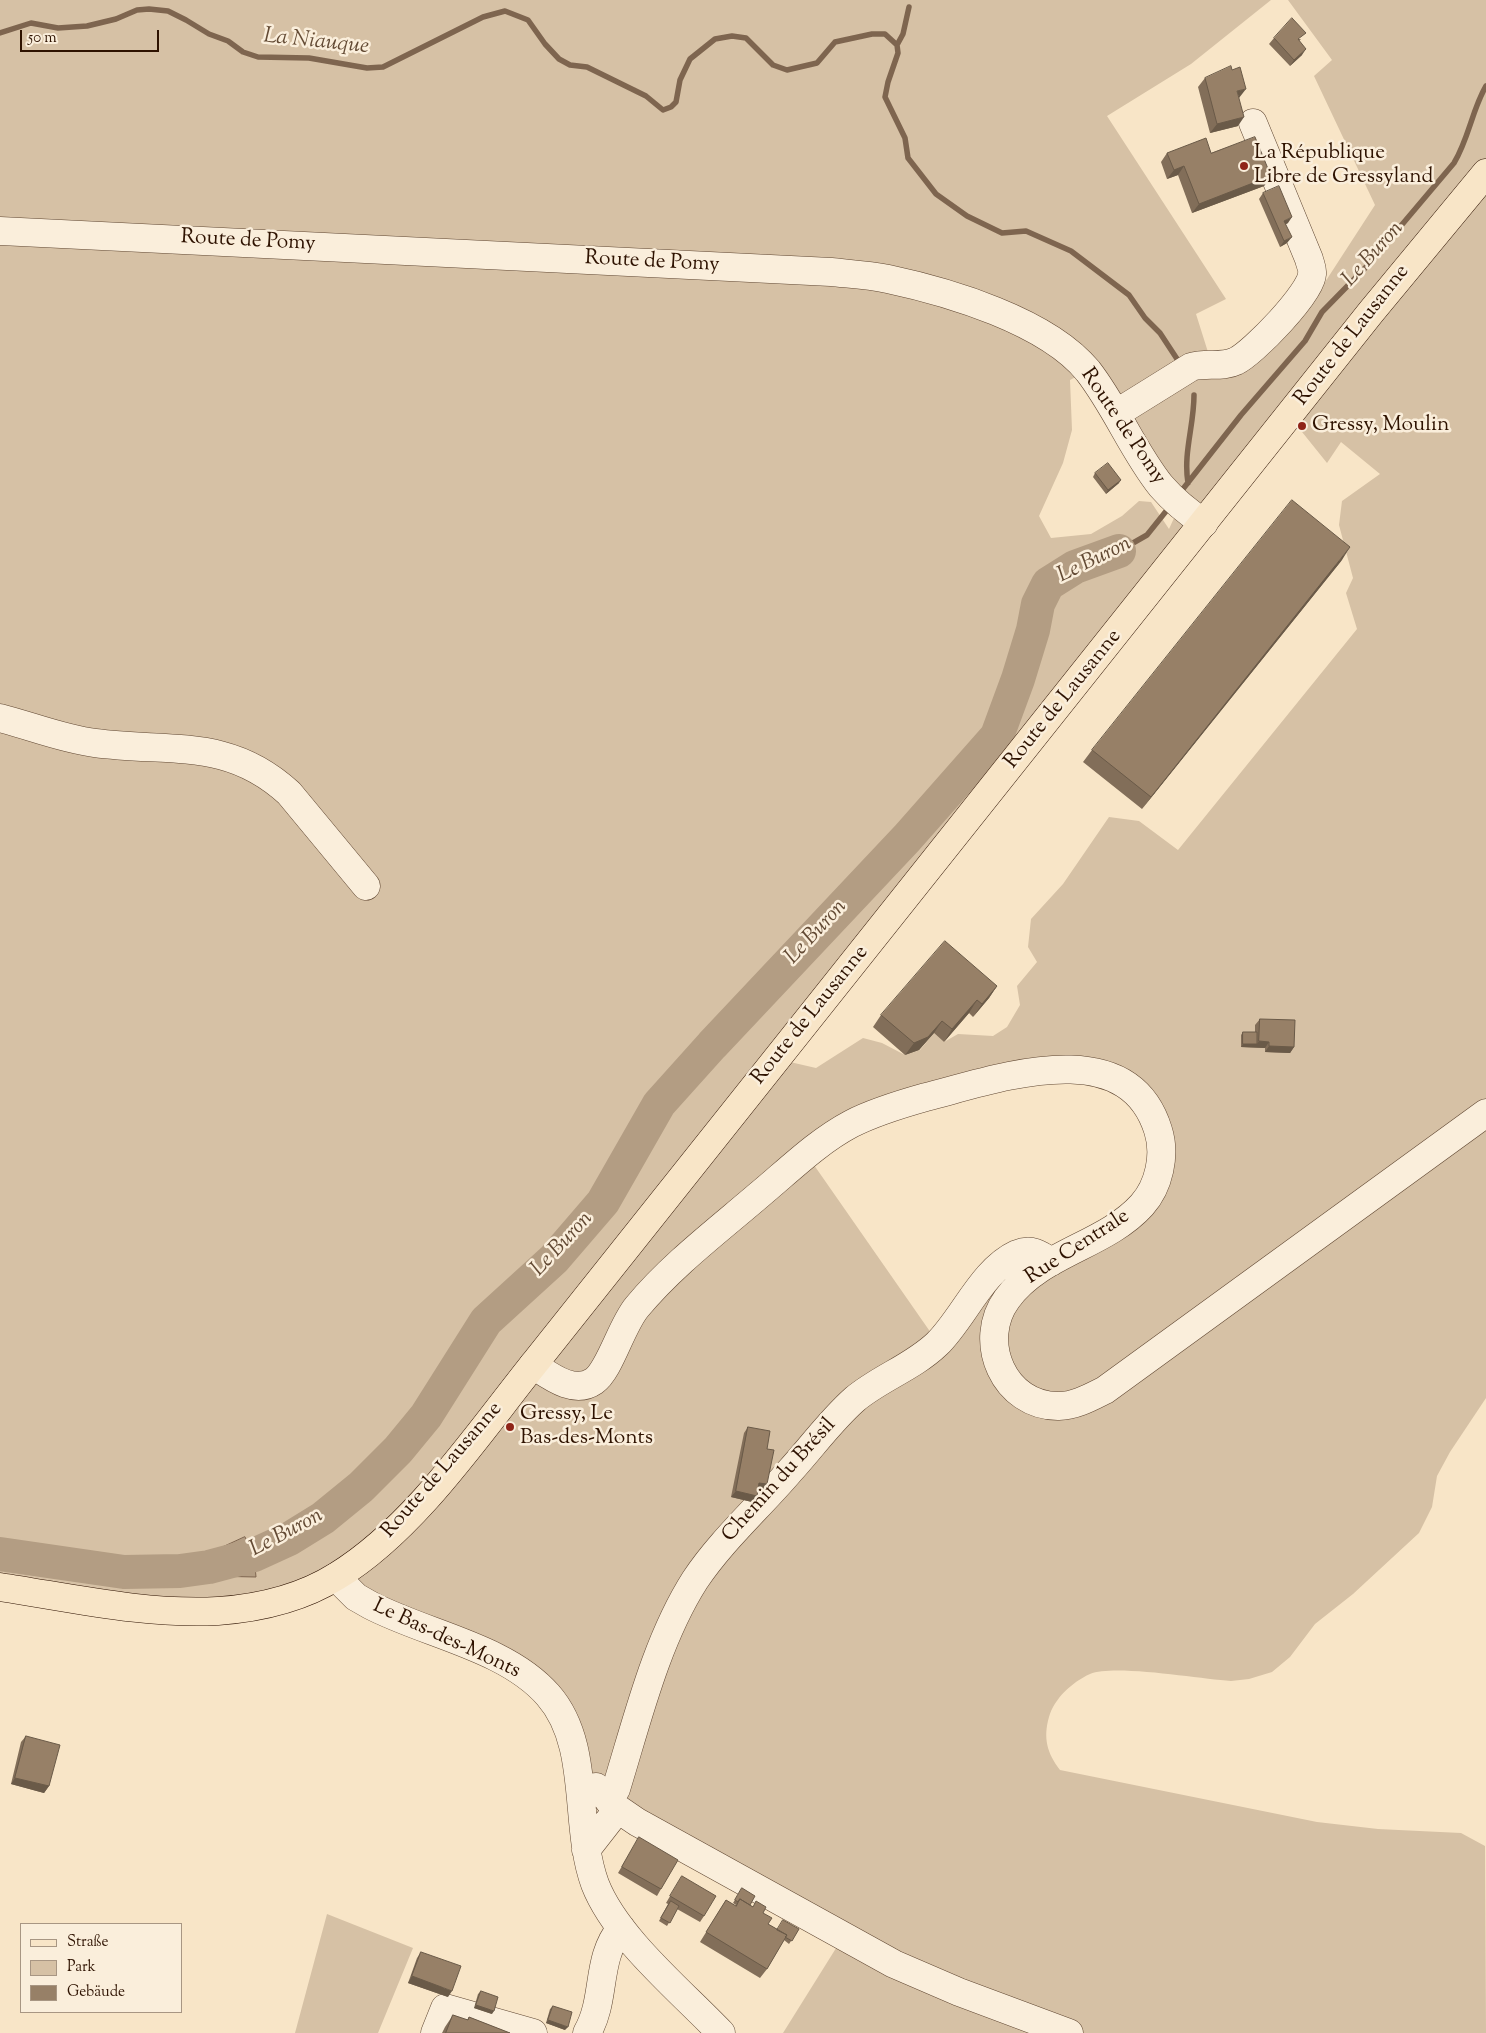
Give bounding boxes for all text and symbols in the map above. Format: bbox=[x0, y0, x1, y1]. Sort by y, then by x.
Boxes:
scale bar bbox=[22, 20, 161, 52]
water label: La Niauque bbox=[262, 24, 370, 62]
text: 50 m bbox=[28, 28, 57, 49]
place label: La République Libre de Gressyland bbox=[1254, 141, 1433, 191]
marker: La République Libre de Gressyland bbox=[1238, 160, 1250, 172]
water label: Le Buron bbox=[1338, 217, 1410, 293]
street label: Route de Pomy bbox=[180, 226, 316, 258]
street label: Route de Pomy bbox=[584, 247, 720, 279]
street label: Route de Lausanne bbox=[1290, 261, 1416, 411]
street label: Route de Pomy bbox=[1074, 364, 1170, 490]
place label: Gressy, Moulin bbox=[1312, 413, 1449, 439]
marker: Gressy, Moulin bbox=[1296, 420, 1308, 432]
water label: Le Buron bbox=[1054, 532, 1136, 590]
street label: Route de Lausanne bbox=[1000, 625, 1128, 775]
water label: Le Buron bbox=[780, 895, 854, 971]
street label: Route de Lausanne bbox=[747, 941, 875, 1091]
street label: Rue Centrale bbox=[1021, 1205, 1135, 1291]
water label: Le Buron bbox=[526, 1207, 600, 1283]
street label: Route de Lausanne bbox=[377, 1398, 509, 1544]
place label: Gressy, Le Bas-des-Monts bbox=[520, 1402, 653, 1452]
street label: Chemin du Brésil bbox=[718, 1414, 842, 1548]
marker: Gressy, Le Bas-des-Monts bbox=[504, 1421, 516, 1433]
water label: Le Buron bbox=[246, 1504, 328, 1564]
street label: Le Bas-des-Monts bbox=[368, 1595, 524, 1685]
legend bbox=[20, 1923, 182, 2013]
text: Straße bbox=[67, 1932, 109, 1953]
text: Park bbox=[67, 1957, 96, 1978]
text: Gebäude bbox=[67, 1982, 125, 2003]

